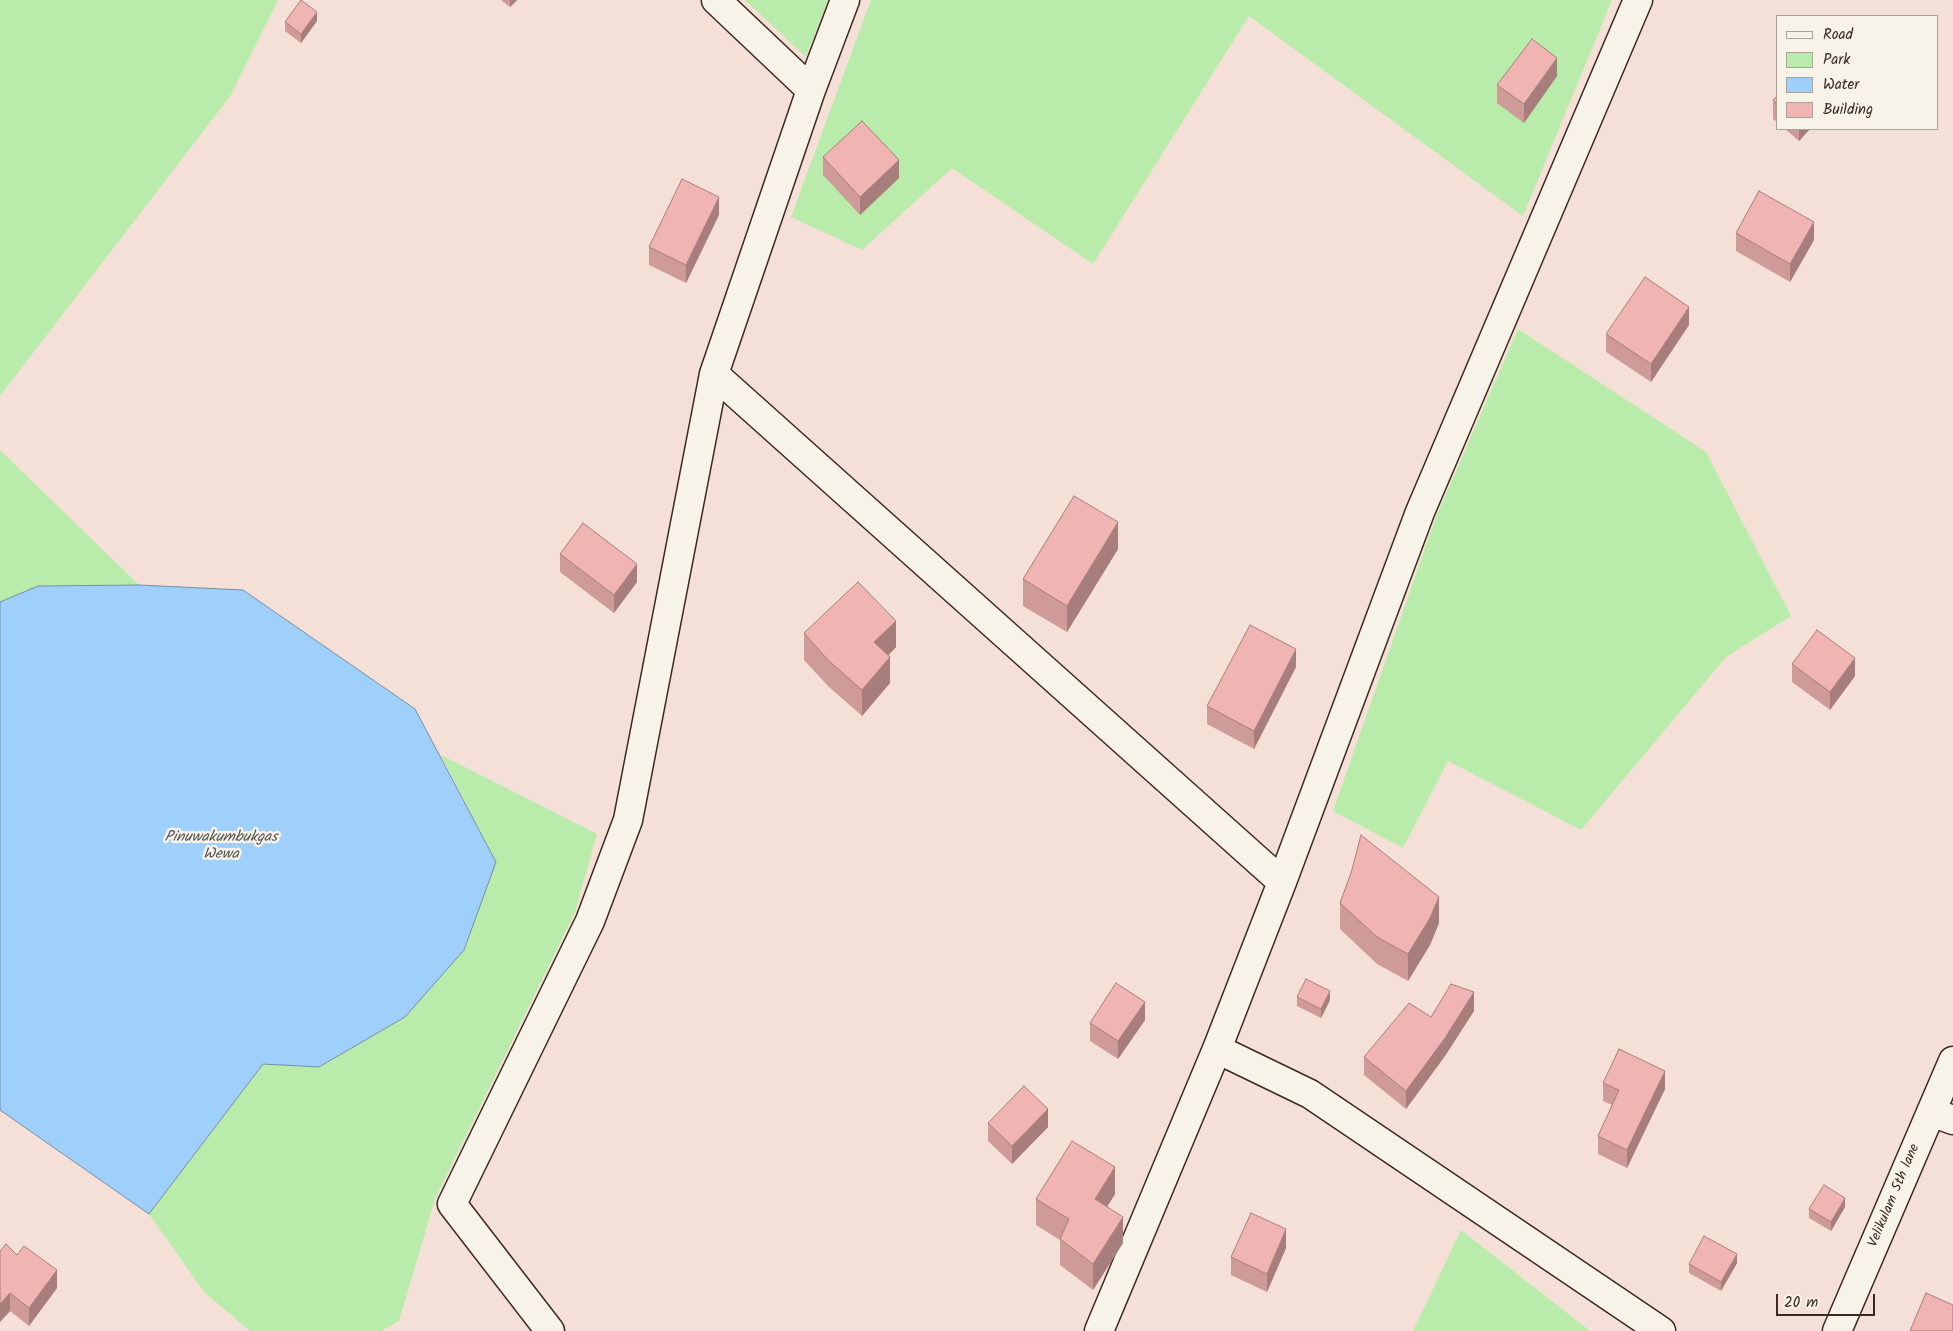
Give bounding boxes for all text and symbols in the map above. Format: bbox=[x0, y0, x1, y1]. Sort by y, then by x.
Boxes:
legend bbox=[1776, 15, 1938, 130]
text: Road bbox=[1823, 23, 1853, 47]
text: Park bbox=[1823, 48, 1850, 72]
text: Water bbox=[1823, 73, 1859, 97]
text: Building bbox=[1823, 98, 1873, 122]
water label: Pinuwakumbukgas Wewa bbox=[165, 829, 277, 864]
street label: Velikulam 5th lane bbox=[1866, 1142, 1924, 1250]
scale bar bbox=[1778, 1284, 1877, 1316]
text: 20 m bbox=[1784, 1291, 1818, 1315]

